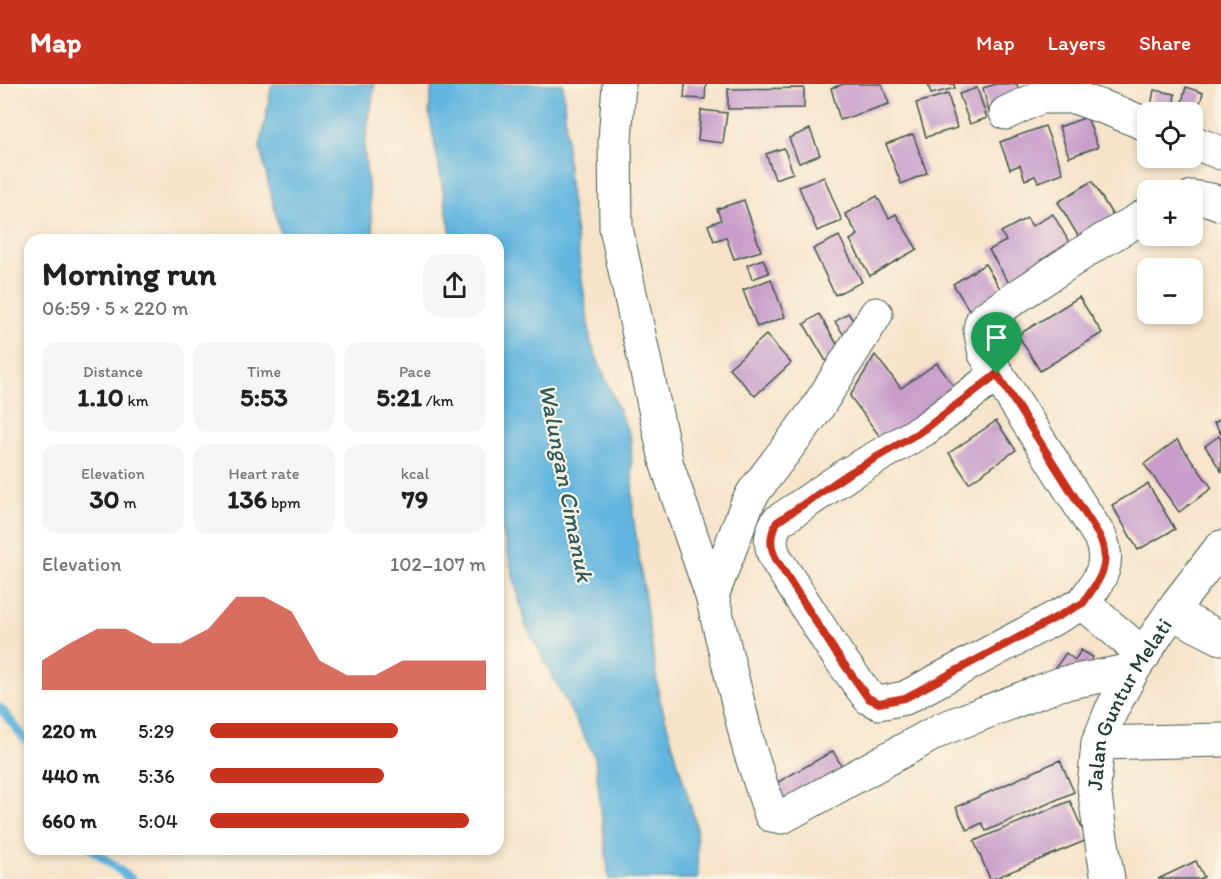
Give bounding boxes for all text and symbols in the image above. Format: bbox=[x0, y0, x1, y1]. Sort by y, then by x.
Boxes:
text: Map bbox=[30, 25, 81, 59]
text: Map bbox=[976, 30, 1015, 55]
text: Layers bbox=[1048, 30, 1106, 55]
text: Share bbox=[1139, 30, 1191, 55]
map controls bbox=[1137, 102, 1203, 324]
button: locate bbox=[1137, 102, 1203, 168]
button: + bbox=[1137, 180, 1203, 246]
text: Morning run bbox=[42, 254, 217, 293]
button: share bbox=[423, 254, 486, 317]
button: − bbox=[1137, 258, 1203, 324]
text: 06:59 · 5 × 220 m bbox=[42, 296, 189, 320]
pin bbox=[971, 312, 1022, 374]
icon: arrive bbox=[980, 321, 1013, 354]
text: Distance bbox=[83, 362, 143, 381]
text: Time bbox=[247, 362, 281, 381]
text: Pace bbox=[399, 362, 431, 381]
text: 1.10 bbox=[77, 381, 124, 413]
text: 5:53 bbox=[240, 381, 288, 413]
text: 5:21 bbox=[376, 381, 422, 413]
water label: Walungan Cimanuk bbox=[533, 382, 600, 586]
text: km bbox=[124, 391, 149, 410]
text: /km bbox=[422, 391, 454, 410]
text: Elevation bbox=[81, 464, 145, 483]
text: Heart rate bbox=[229, 464, 299, 483]
text: kcal bbox=[401, 464, 429, 483]
text: 30 bbox=[89, 483, 120, 515]
text: 136 bbox=[227, 483, 267, 515]
text: 79 bbox=[402, 483, 428, 515]
text: m bbox=[120, 493, 137, 512]
text: bpm bbox=[267, 493, 301, 512]
text: Elevation bbox=[42, 552, 121, 576]
text: 102–107 m bbox=[390, 552, 486, 576]
street label: Jalan Guntur Melati bbox=[1081, 613, 1178, 792]
text: 220 m bbox=[42, 719, 97, 743]
text: 5:29 bbox=[138, 719, 174, 743]
text: 440 m bbox=[42, 764, 100, 788]
text: 5:36 bbox=[138, 764, 175, 788]
text: 660 m bbox=[42, 809, 97, 833]
text: 5:04 bbox=[138, 809, 178, 833]

